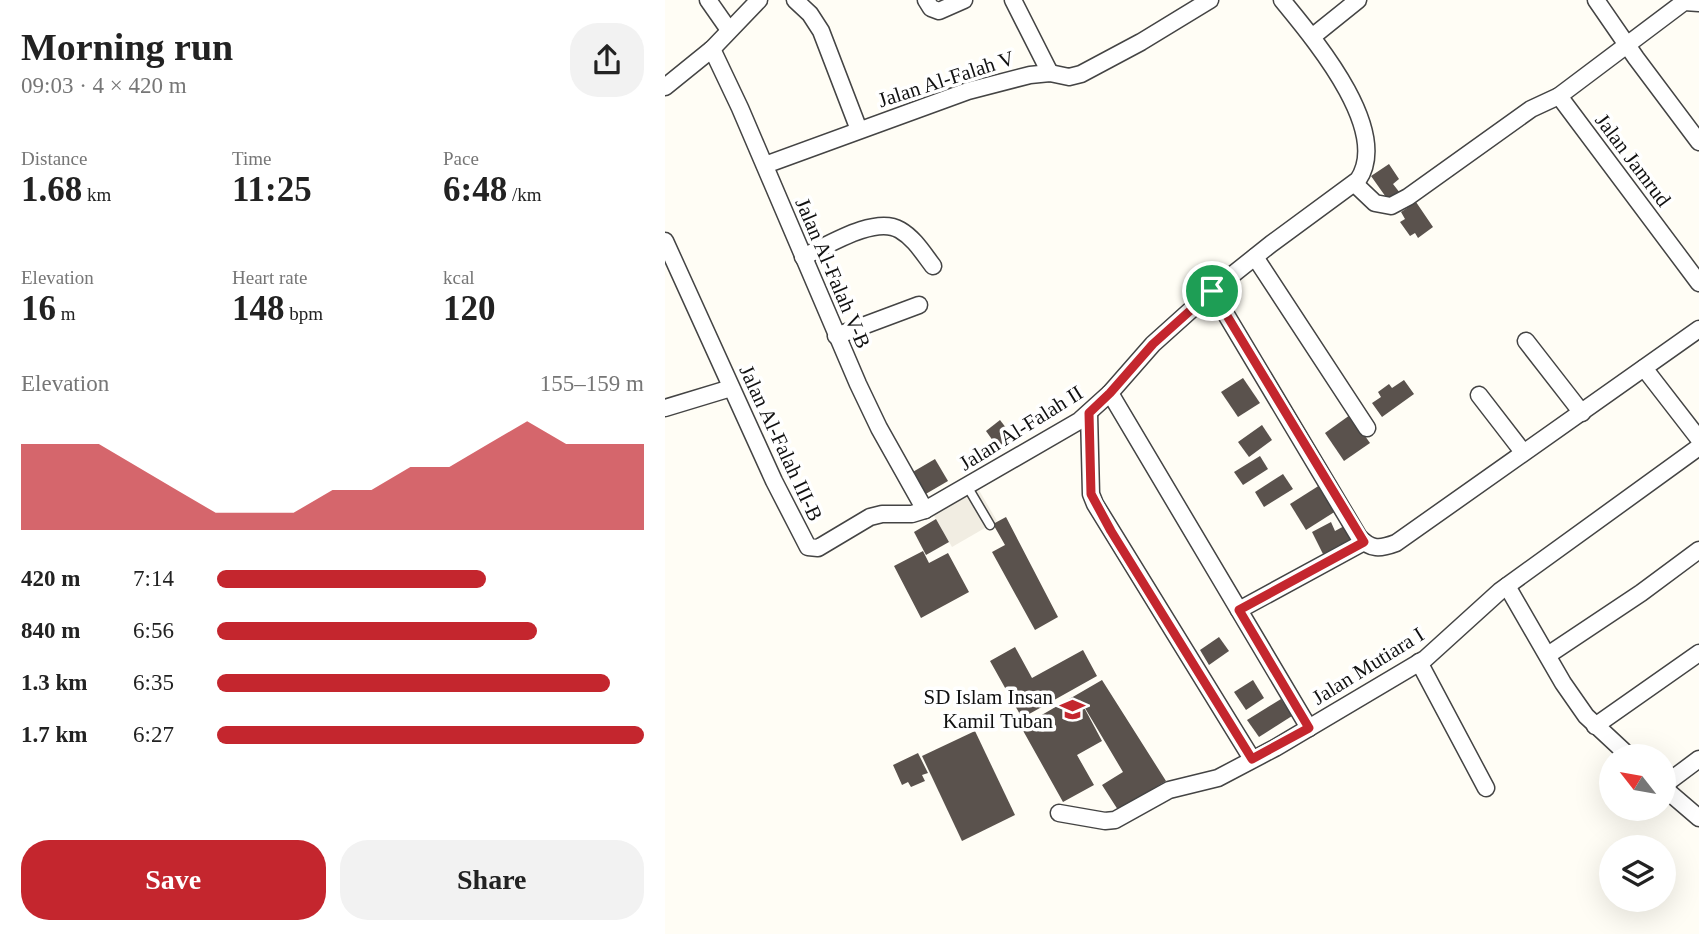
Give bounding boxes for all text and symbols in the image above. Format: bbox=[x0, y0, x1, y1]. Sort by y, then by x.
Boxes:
button: share bbox=[570, 23, 644, 97]
text: Morning run bbox=[21, 26, 233, 68]
street label: Jalan Al-Falah V bbox=[875, 46, 1017, 112]
text: 09:03 · 4 × 420 m bbox=[21, 73, 187, 98]
street label: Jalan Jamrud bbox=[1590, 109, 1676, 212]
text: Distance bbox=[21, 148, 87, 169]
text: Time bbox=[232, 148, 271, 169]
text: Pace bbox=[443, 148, 479, 169]
text: 1.68 bbox=[21, 170, 82, 209]
text: 11:25 bbox=[232, 170, 312, 209]
text: 6:48 bbox=[443, 170, 507, 209]
text: km bbox=[82, 184, 111, 205]
text: /km bbox=[507, 184, 541, 205]
street label: Jalan Al-Falah V-B bbox=[791, 194, 875, 352]
pin bbox=[1182, 261, 1242, 321]
text: Elevation bbox=[21, 267, 94, 288]
text: Heart rate bbox=[232, 267, 307, 288]
text: kcal bbox=[443, 267, 475, 288]
icon: arrive bbox=[1193, 272, 1231, 310]
text: 16 bbox=[21, 289, 56, 328]
text: 148 bbox=[232, 289, 285, 328]
text: 120 bbox=[443, 289, 496, 328]
text: m bbox=[56, 303, 76, 324]
text: bpm bbox=[285, 303, 323, 324]
street label: Jalan Al-Falah III-B bbox=[734, 361, 828, 525]
text: Elevation bbox=[21, 371, 109, 396]
text: 155–159 m bbox=[540, 371, 644, 396]
street label: Jalan Al-Falah II bbox=[955, 380, 1087, 476]
text: 420 m bbox=[21, 566, 80, 591]
text: 7:14 bbox=[133, 566, 174, 591]
text: 840 m bbox=[21, 618, 80, 643]
text: 6:56 bbox=[133, 618, 174, 643]
street label: Jalan Mutiara I bbox=[1308, 622, 1428, 710]
text: 1.3 km bbox=[21, 670, 87, 695]
text: 6:35 bbox=[133, 670, 174, 695]
place label: SD Islam Insan Kamil Tuban bbox=[924, 685, 1053, 733]
school or university icon: SD Islam Insan Kamil Tuban bbox=[1059, 695, 1087, 723]
text: 1.7 km bbox=[21, 722, 87, 747]
text: 6:27 bbox=[133, 722, 174, 747]
north arrow bbox=[1599, 744, 1677, 821]
map controls bbox=[1599, 744, 1676, 912]
button: layers bbox=[1599, 835, 1676, 912]
button: Save bbox=[21, 840, 326, 920]
button: Share bbox=[340, 840, 644, 920]

